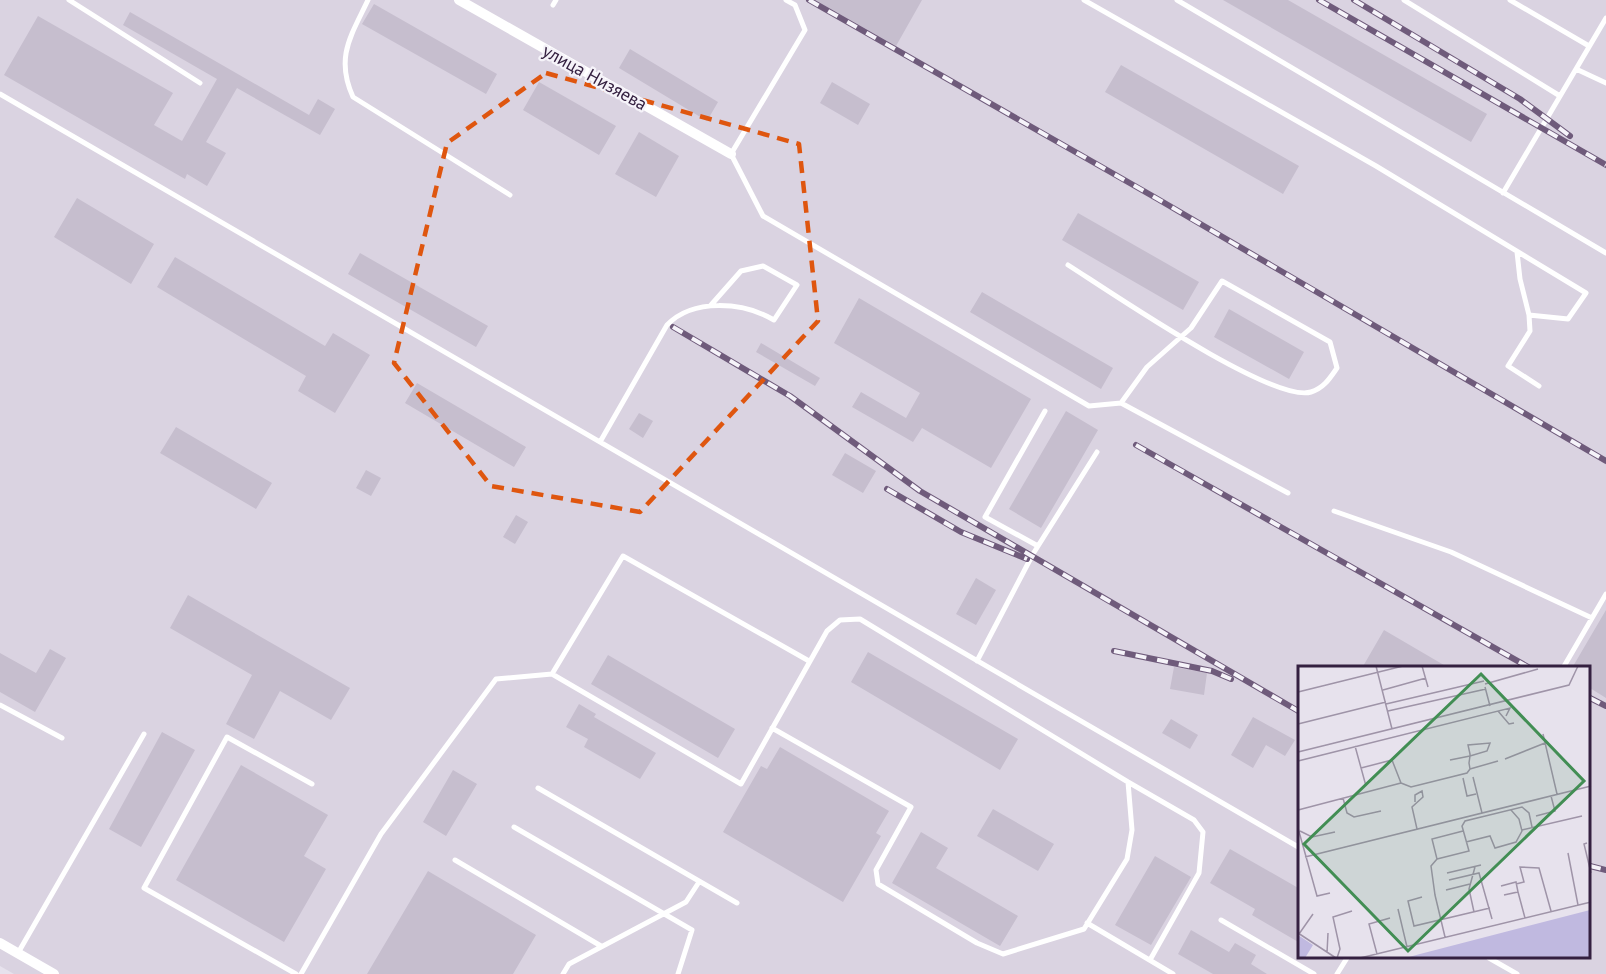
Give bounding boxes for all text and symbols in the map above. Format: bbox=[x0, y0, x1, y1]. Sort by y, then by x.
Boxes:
street label: улица Низяева bbox=[539, 39, 651, 115]
inset map bbox=[1298, 666, 1591, 959]

